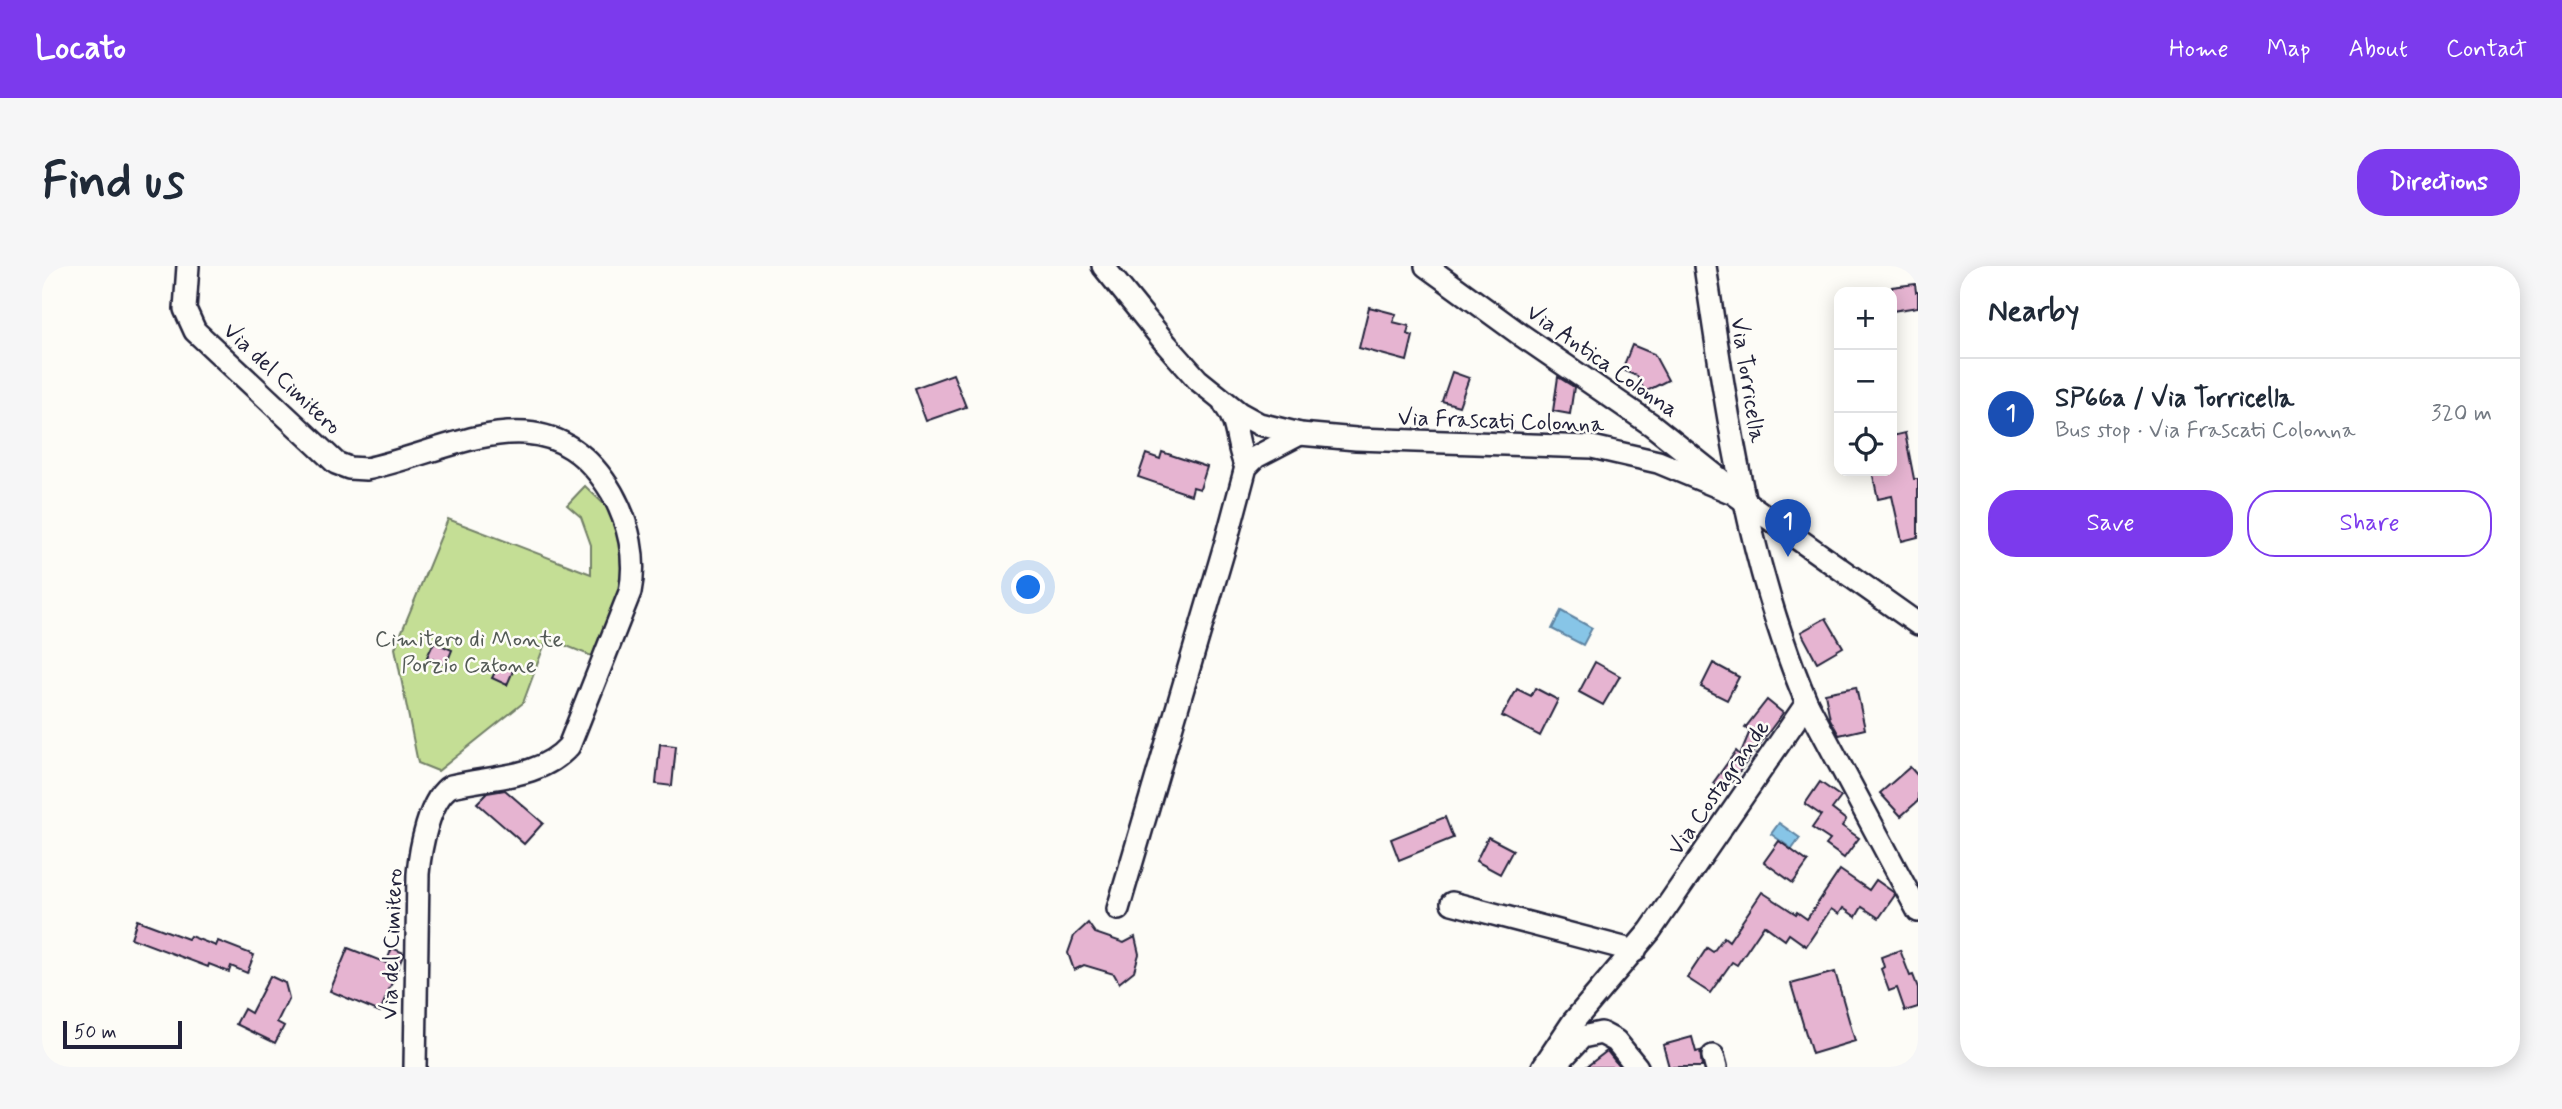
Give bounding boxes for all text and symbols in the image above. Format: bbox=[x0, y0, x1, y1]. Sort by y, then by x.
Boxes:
text: Locato bbox=[35, 27, 126, 71]
text: Home bbox=[2169, 34, 2229, 65]
text: Map bbox=[2267, 34, 2311, 65]
text: About bbox=[2349, 34, 2408, 65]
text: Contact bbox=[2446, 34, 2527, 65]
button: Directions bbox=[2357, 149, 2520, 216]
text: Find us bbox=[42, 150, 185, 215]
map controls bbox=[1834, 287, 1897, 476]
button: + bbox=[1834, 287, 1897, 350]
text: Nearby bbox=[1988, 292, 2079, 331]
street label: Via Antica Colonna bbox=[1520, 298, 1684, 425]
street label: Via Torricella bbox=[1722, 316, 1772, 445]
street label: Via del Cimitero bbox=[216, 317, 347, 442]
button: − bbox=[1834, 350, 1897, 413]
text: SP66a / Via Torricella bbox=[2055, 382, 2294, 416]
text: 1 bbox=[2006, 399, 2016, 429]
text: 320 m bbox=[2431, 399, 2492, 429]
street label: Via Frascati Colonna bbox=[1397, 403, 1605, 441]
button: locate bbox=[1834, 413, 1897, 476]
text: Bus stop · Via Frascati Colonna bbox=[2055, 416, 2356, 446]
button: Save bbox=[1988, 490, 2233, 557]
button: Share bbox=[2247, 490, 2492, 557]
pin: 1 bbox=[1765, 499, 1811, 557]
your location bbox=[1011, 570, 1045, 604]
park label: Cimitero di Monte Porzio Catone bbox=[375, 625, 563, 681]
street label: Via Costagrande bbox=[1662, 714, 1778, 862]
street label: Via del Cimitero bbox=[375, 868, 411, 1020]
scale bar bbox=[63, 1018, 182, 1050]
text: 50 m bbox=[74, 1020, 117, 1045]

